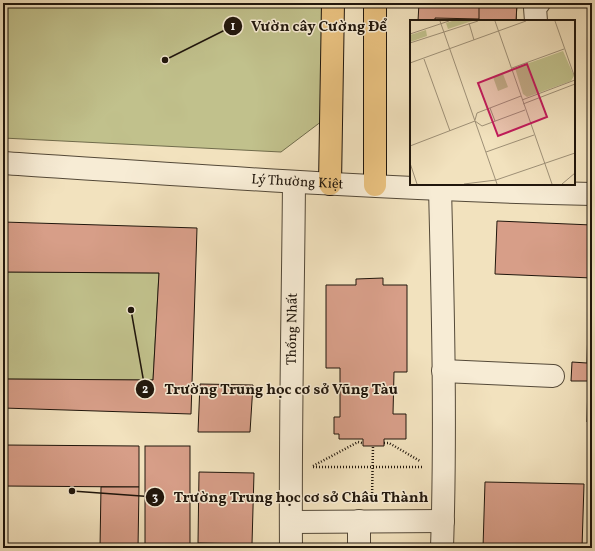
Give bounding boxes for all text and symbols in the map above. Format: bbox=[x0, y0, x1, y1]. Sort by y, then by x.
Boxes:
callout: Vườn cây Cường Để bbox=[223, 13, 395, 40]
text: Vườn cây Cường Để bbox=[251, 17, 387, 38]
text: 1 bbox=[231, 19, 236, 35]
inset map bbox=[410, 20, 575, 185]
street label: Lý Thường Kiệt bbox=[251, 170, 344, 194]
street label: Thống Nhất bbox=[282, 293, 302, 365]
callout: Trường Trung học cơ sở Vũng Tàu bbox=[135, 375, 406, 402]
text: Trường Trung học cơ sở Vũng Tàu bbox=[164, 380, 398, 401]
text: 2 bbox=[142, 382, 148, 398]
callout: Trường Trung học cơ sở Châu Thành bbox=[145, 483, 437, 510]
text: Trường Trung học cơ sở Châu Thành bbox=[174, 488, 429, 509]
text: 3 bbox=[152, 490, 158, 506]

